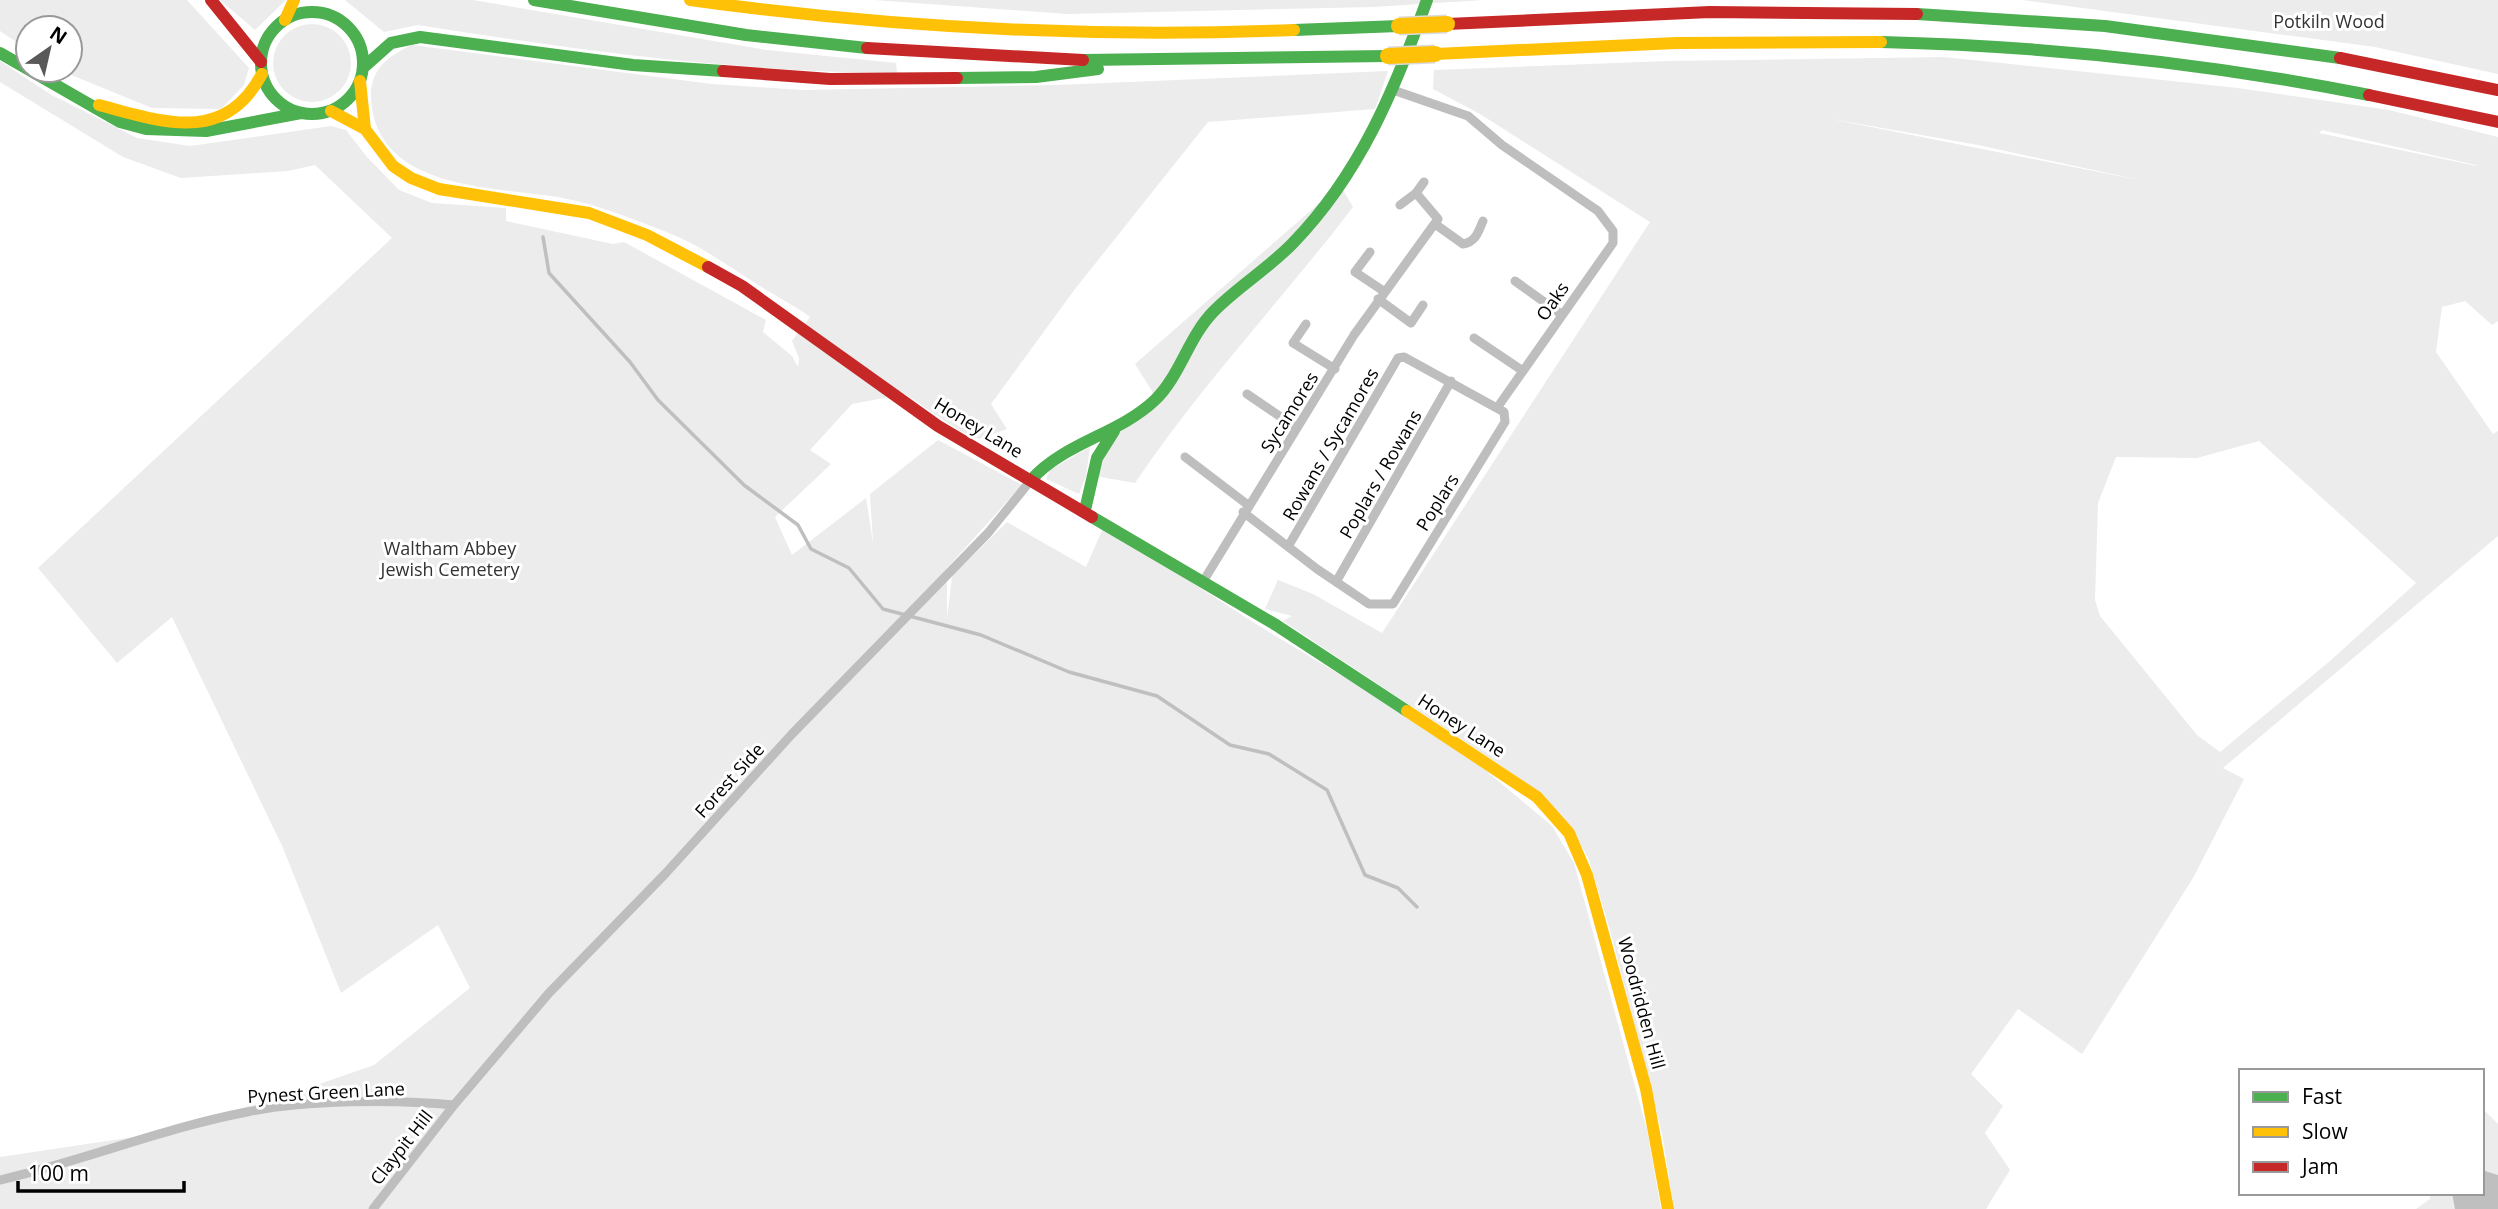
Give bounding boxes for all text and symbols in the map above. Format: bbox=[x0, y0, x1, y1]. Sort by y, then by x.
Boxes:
park label: Potkiln Wood bbox=[2273, 9, 2385, 33]
north arrow bbox=[14, 14, 84, 84]
text: N bbox=[45, 20, 72, 50]
street label: Oaks bbox=[1530, 277, 1574, 325]
street label: Rowans / Sycamores bbox=[1276, 363, 1384, 525]
street label: Sycamores bbox=[1255, 367, 1323, 457]
street label: Honey Lane bbox=[930, 391, 1028, 463]
street label: Poplars / Rowans bbox=[1333, 405, 1427, 543]
street label: Poplars bbox=[1410, 469, 1464, 535]
park label: Waltham Abbey Jewish Cemetery bbox=[379, 536, 520, 581]
street label: Honey Lane bbox=[1414, 688, 1510, 762]
street label: Forest Side bbox=[689, 737, 769, 823]
street label: Woodridden Hill bbox=[1613, 934, 1671, 1072]
legend bbox=[2239, 1069, 2484, 1195]
street label: Pynest Green Lane bbox=[247, 1076, 405, 1108]
text: Fast bbox=[2302, 1082, 2342, 1110]
street label: Claypit Hill bbox=[364, 1105, 438, 1189]
text: Slow bbox=[2302, 1117, 2348, 1145]
scale bar bbox=[18, 1150, 184, 1194]
text: Jam bbox=[2300, 1152, 2339, 1180]
text: 100 m bbox=[28, 1159, 89, 1187]

